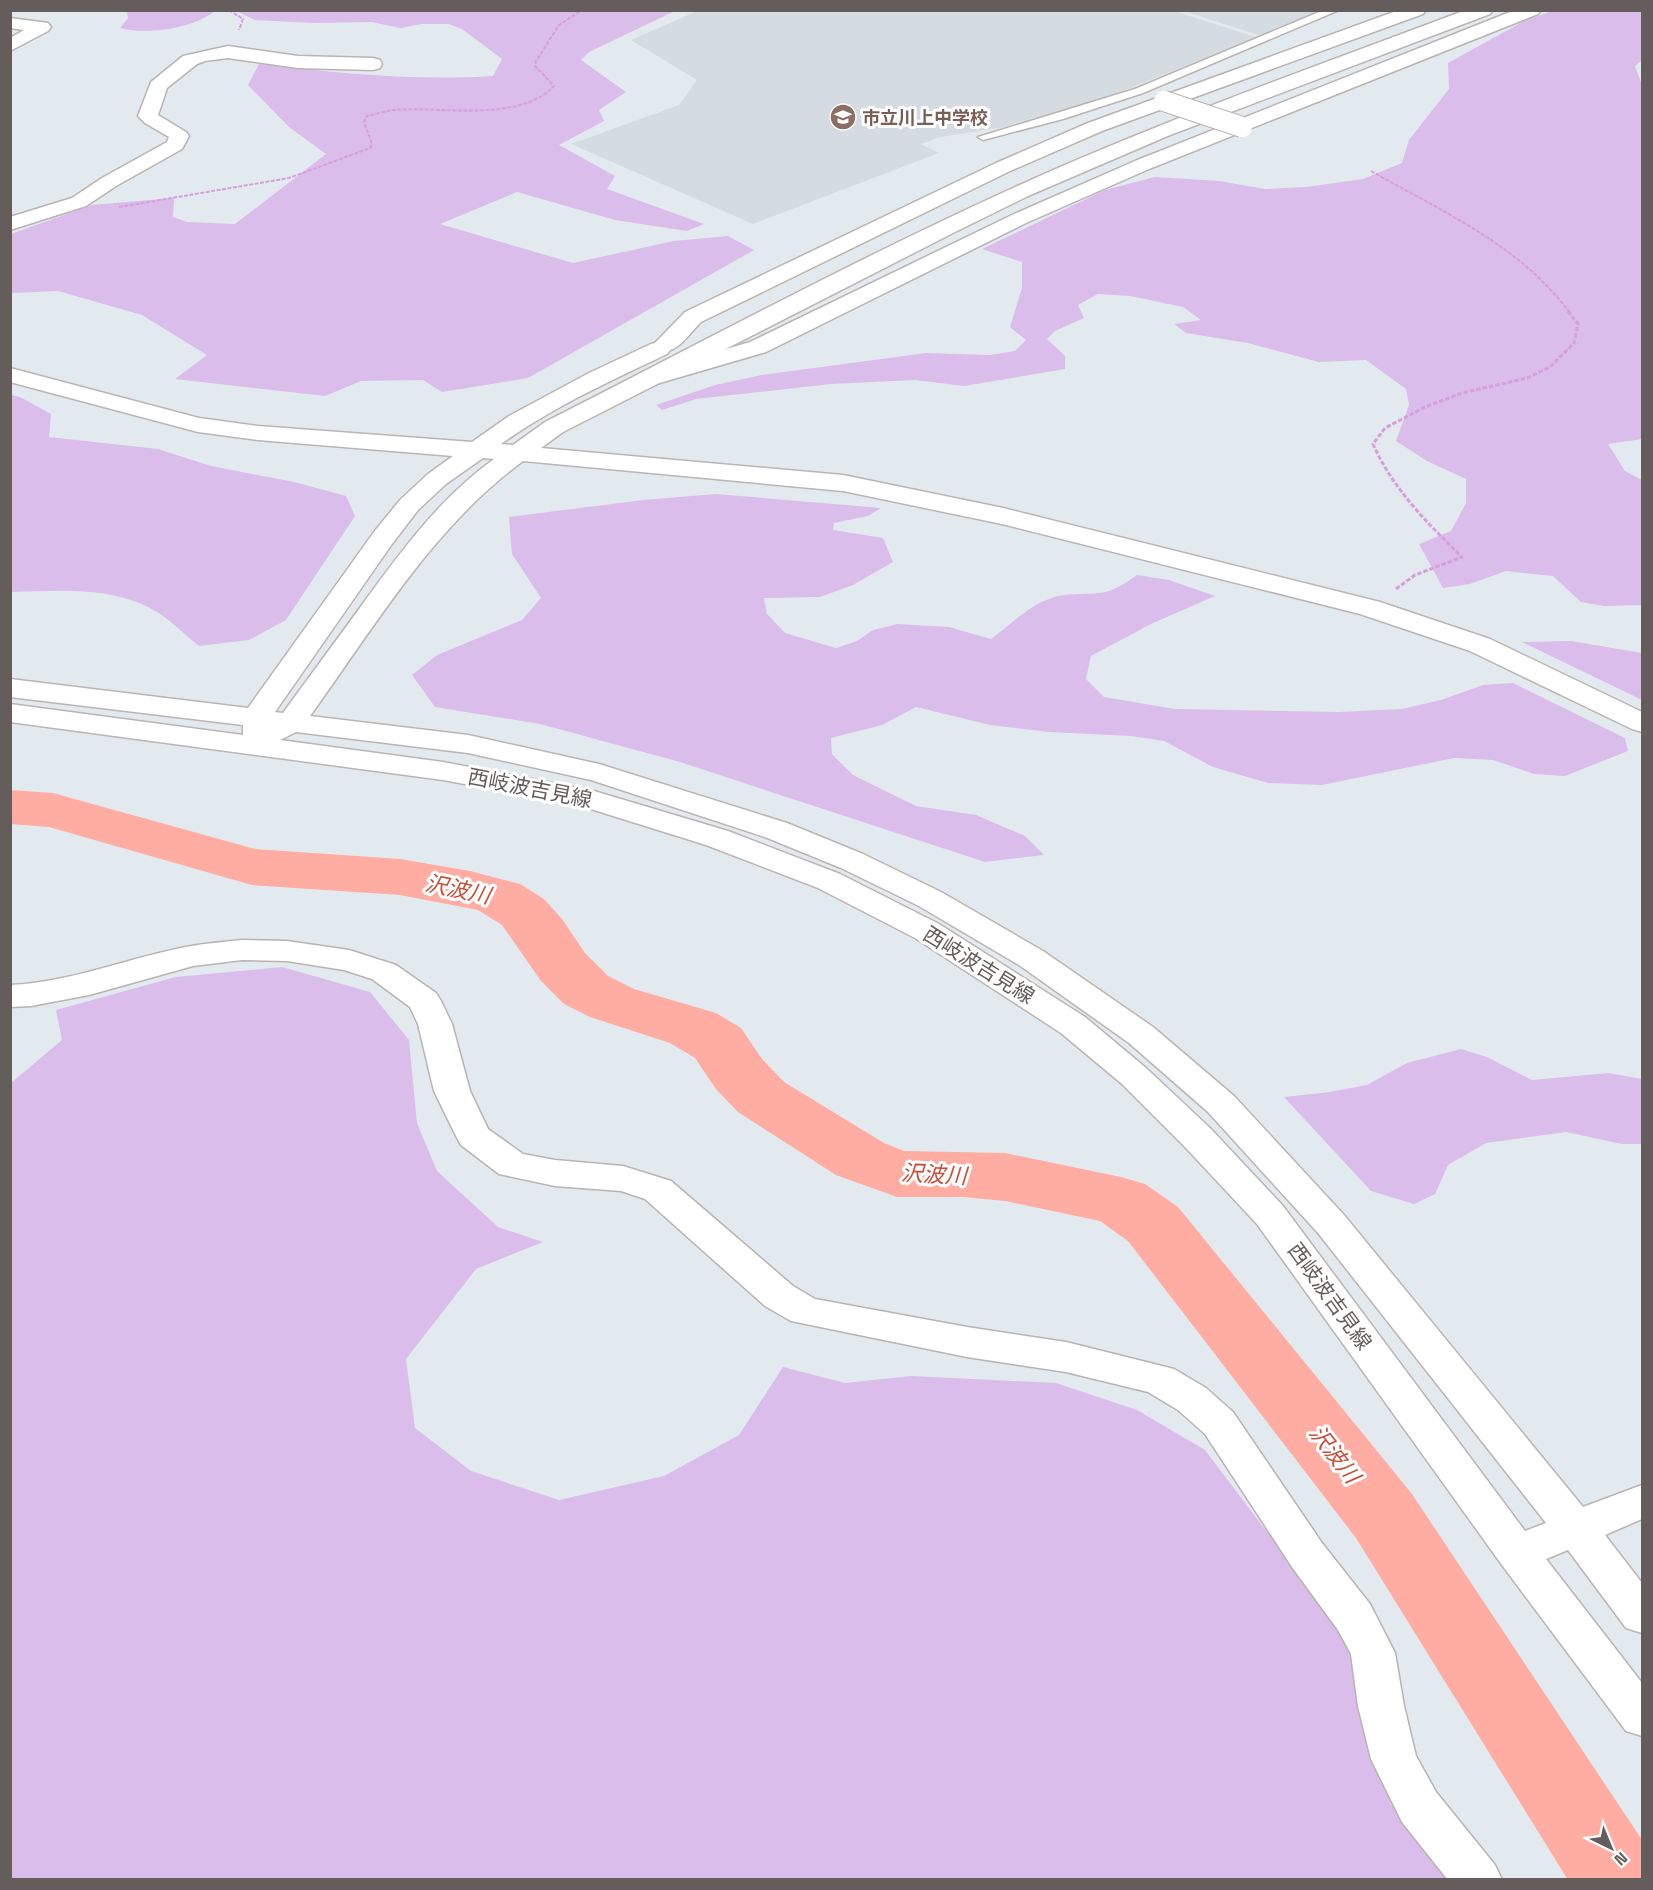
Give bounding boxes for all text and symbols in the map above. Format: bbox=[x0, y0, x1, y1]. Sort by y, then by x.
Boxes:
school or university icon: 市立川上中学校 bbox=[828, 102, 858, 132]
place label: 市立川上中学校 bbox=[862, 106, 988, 129]
street label: 西岐波吉見線 bbox=[466, 763, 594, 813]
water label: 沢波川 bbox=[423, 868, 495, 910]
street label: 西岐波吉見線 bbox=[918, 920, 1040, 1010]
water label: 沢波川 bbox=[900, 1158, 970, 1190]
street label: 西岐波吉見線 bbox=[1282, 1237, 1378, 1355]
water label: 沢波川 bbox=[1304, 1419, 1368, 1490]
north arrow bbox=[1581, 1818, 1641, 1878]
text: N bbox=[1610, 1847, 1632, 1870]

